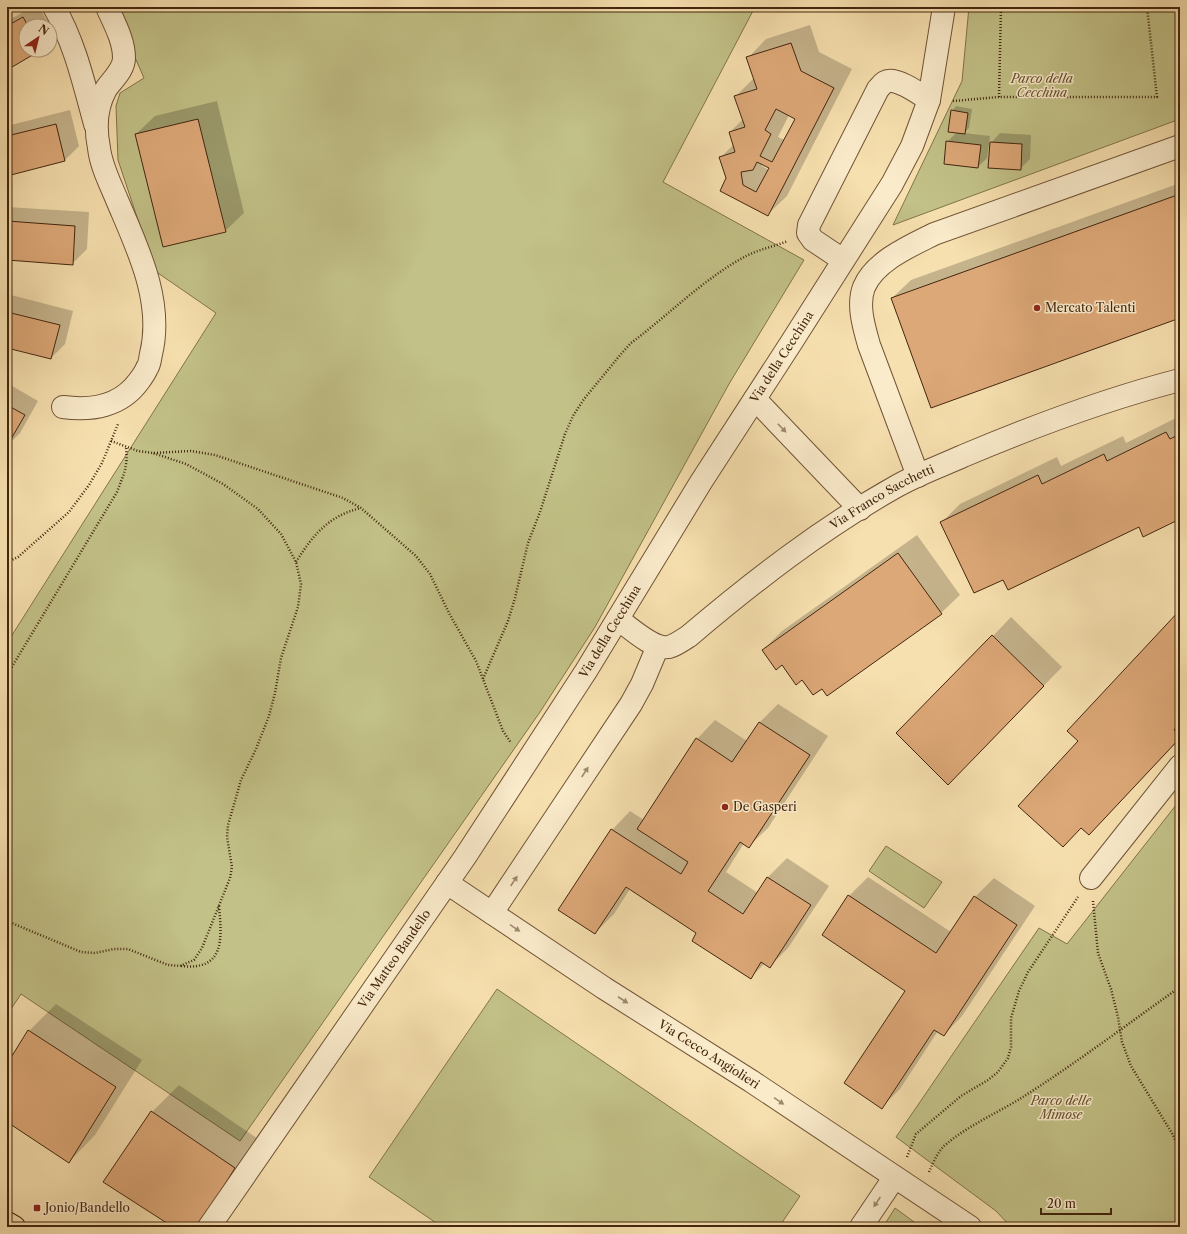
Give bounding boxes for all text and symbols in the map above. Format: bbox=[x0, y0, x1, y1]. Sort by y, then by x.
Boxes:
north arrow bbox=[18, 18, 58, 58]
text: N bbox=[36, 21, 52, 39]
park label: Parco della Cecchina bbox=[1010, 71, 1073, 100]
place label: Mercato Talenti bbox=[1045, 300, 1136, 315]
marker: Mercato Talenti bbox=[1032, 303, 1042, 313]
street label: Via della Cecchina bbox=[746, 307, 817, 406]
one-way arrow bbox=[777, 423, 787, 433]
street label: Via Franco Sacchetti bbox=[826, 461, 937, 533]
street label: Via della Cecchina bbox=[575, 582, 644, 681]
one-way arrow bbox=[582, 766, 589, 778]
place label: De Gasperi bbox=[733, 799, 797, 814]
marker: De Gasperi bbox=[720, 802, 730, 812]
one-way arrow bbox=[510, 875, 518, 886]
street label: Via Matteo Bandello bbox=[354, 906, 433, 1012]
one-way arrow bbox=[510, 924, 520, 932]
one-way arrow bbox=[618, 996, 628, 1004]
street label: Via Cecco Angiolieri bbox=[655, 1016, 763, 1092]
park label: Parco delle Mimose bbox=[1030, 1093, 1092, 1122]
one-way arrow bbox=[774, 1097, 785, 1104]
scale bar bbox=[1041, 1190, 1111, 1216]
text: 20 m bbox=[1047, 1196, 1076, 1211]
one-way arrow bbox=[873, 1197, 881, 1207]
place label: Jonio/Bandello bbox=[43, 1200, 130, 1215]
marker: Jonio/Bandello bbox=[32, 1203, 42, 1213]

